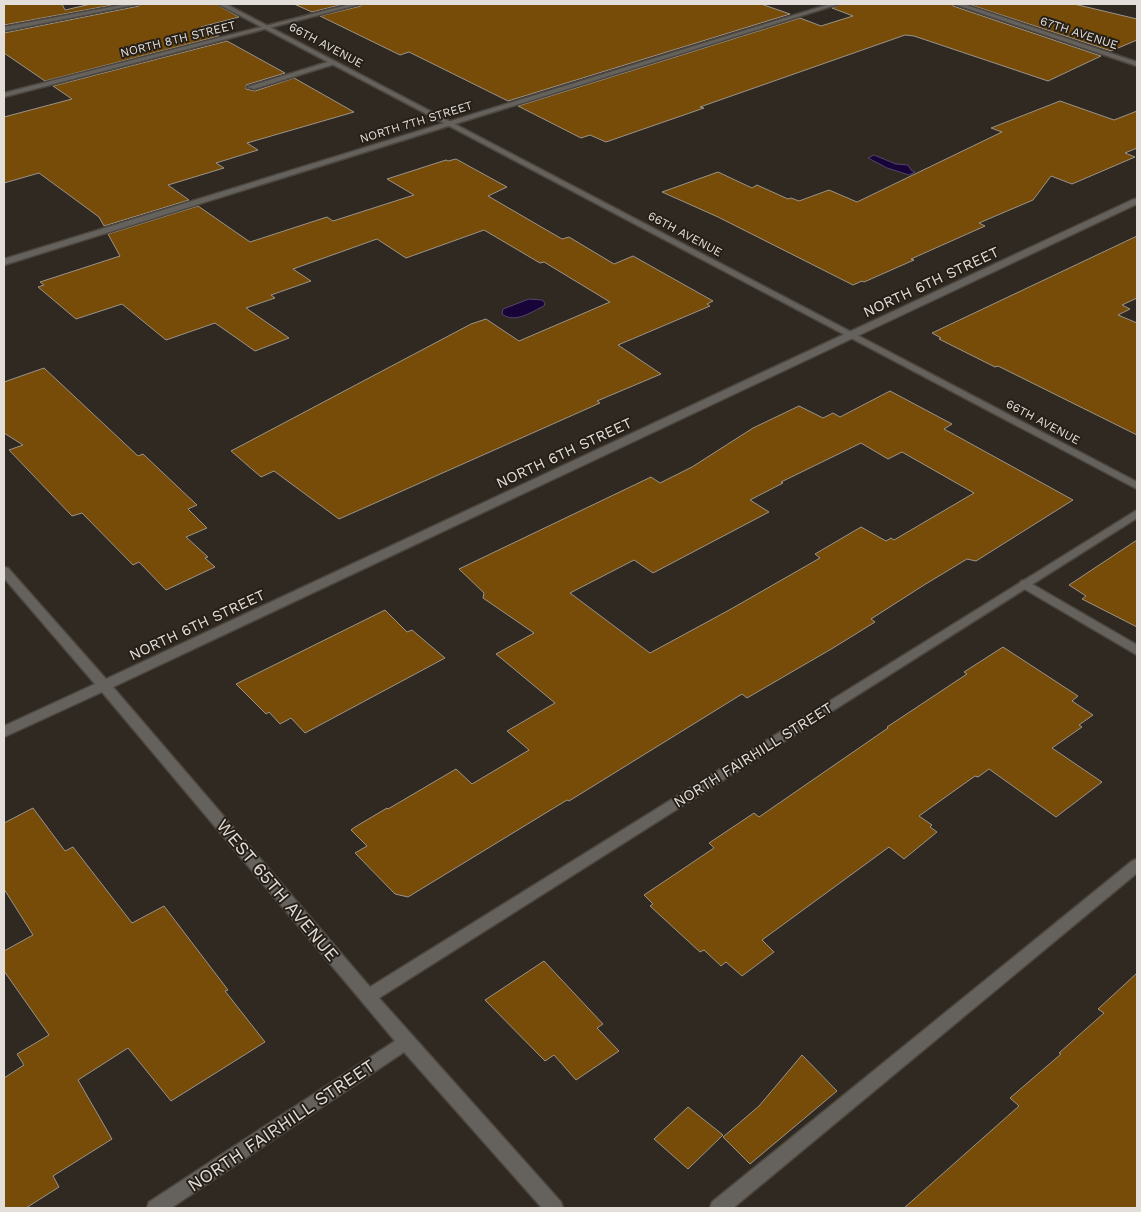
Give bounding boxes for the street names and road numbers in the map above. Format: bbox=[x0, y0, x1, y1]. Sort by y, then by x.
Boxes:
street label: 67TH AVENUE bbox=[1038, 14, 1120, 52]
street label: NORTH 8TH STREET bbox=[119, 18, 237, 60]
street label: 66TH AVENUE bbox=[287, 20, 366, 71]
street label: NORTH 7TH STREET bbox=[358, 98, 474, 146]
street label: 66TH AVENUE bbox=[646, 209, 725, 260]
street label: NORTH 6TH STREET bbox=[860, 243, 1002, 321]
street label: 66TH AVENUE bbox=[1004, 397, 1083, 448]
street label: NORTH 6TH STREET bbox=[493, 414, 635, 492]
street label: NORTH 6TH STREET bbox=[126, 586, 268, 664]
street label: NORTH FAIRHILL STREET bbox=[670, 699, 836, 811]
street label: WEST 65TH AVENUE bbox=[213, 815, 343, 965]
street label: NORTH FAIRHILL STREET bbox=[184, 1054, 379, 1195]

